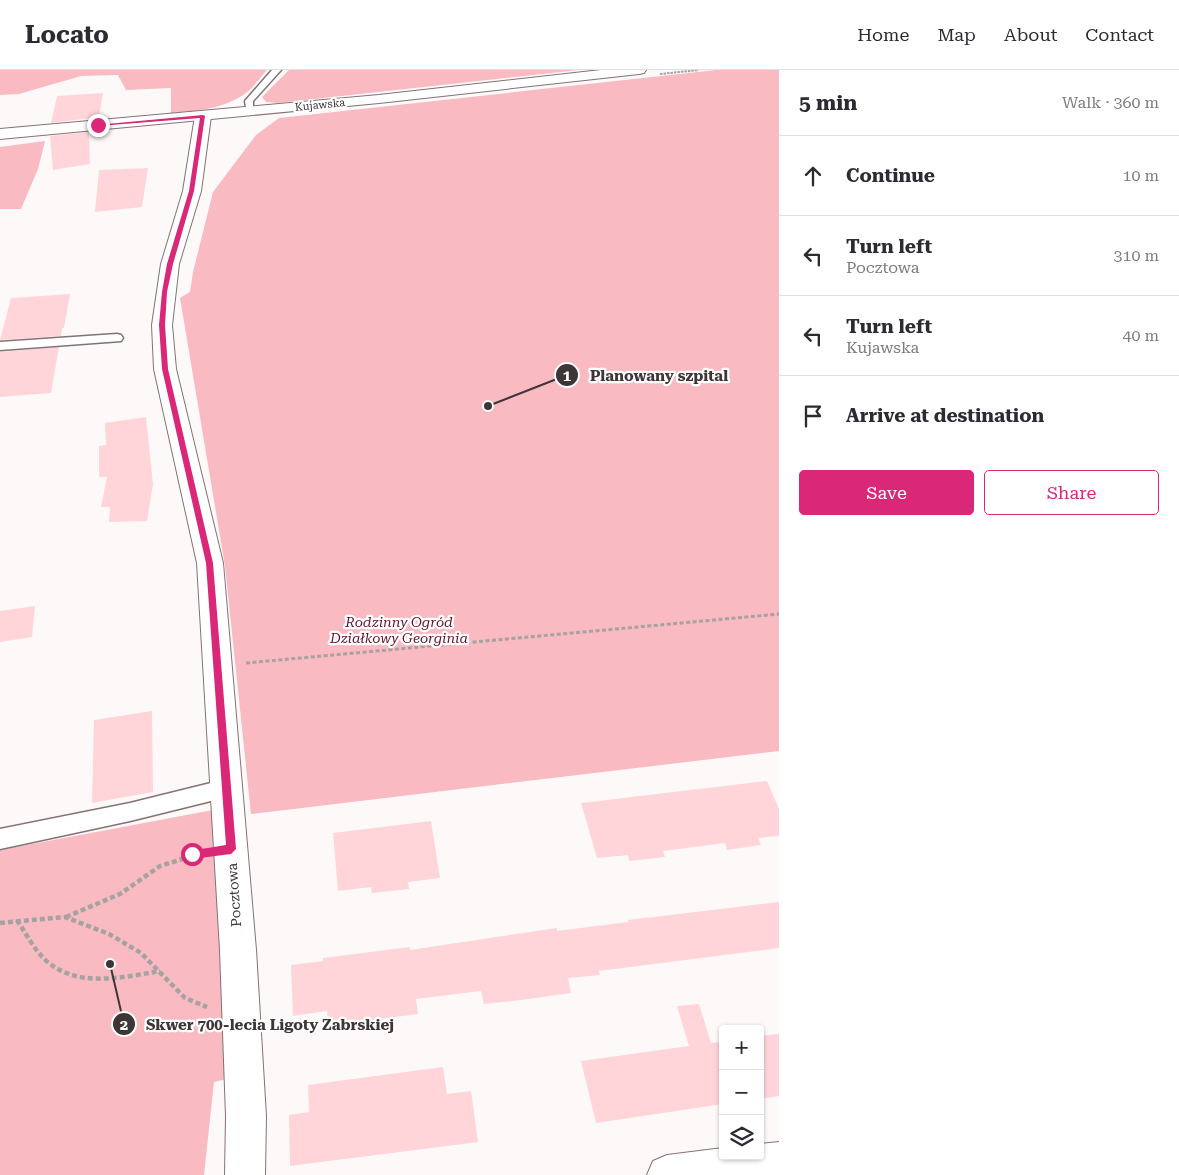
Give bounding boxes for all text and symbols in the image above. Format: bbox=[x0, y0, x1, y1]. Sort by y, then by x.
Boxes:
text: Locato bbox=[25, 21, 109, 49]
text: Home bbox=[857, 24, 909, 45]
text: Map bbox=[937, 24, 976, 45]
text: About bbox=[1004, 24, 1057, 45]
text: Contact bbox=[1085, 24, 1154, 45]
text: 5 min bbox=[799, 91, 857, 115]
text: Walk · 360 m bbox=[1062, 93, 1159, 112]
street label: Kujawska bbox=[294, 96, 346, 114]
route end bbox=[87, 114, 110, 137]
icon: ahead bbox=[799, 162, 827, 190]
text: Continue bbox=[846, 164, 935, 187]
text: 10 m bbox=[1122, 166, 1159, 185]
text: Turn left bbox=[846, 235, 932, 258]
icon: left bbox=[799, 242, 827, 270]
text: 310 m bbox=[1113, 246, 1159, 265]
text: Pocztowa bbox=[846, 258, 919, 277]
text: Turn left bbox=[846, 315, 932, 338]
icon: left bbox=[799, 322, 827, 350]
text: 40 m bbox=[1122, 326, 1159, 345]
text: Kujawska bbox=[846, 338, 919, 357]
callout: Planowany szpital bbox=[554, 360, 738, 390]
text: 1 bbox=[563, 367, 572, 385]
text: Planowany szpital bbox=[590, 367, 728, 385]
icon: arrive bbox=[799, 402, 827, 430]
text: Arrive at destination bbox=[846, 404, 1044, 427]
button: Save bbox=[799, 470, 974, 515]
button: Share bbox=[984, 470, 1159, 515]
park label: Rodzinny Ogród Działkowy Georginia bbox=[329, 614, 468, 646]
route start bbox=[181, 843, 204, 866]
street label: Pocztowa bbox=[224, 862, 244, 928]
callout: Skwer 700-lecia Ligoty Zabrskiej bbox=[111, 1009, 404, 1039]
text: 2 bbox=[120, 1016, 128, 1034]
text: Skwer 700-lecia Ligoty Zabrskiej bbox=[146, 1016, 394, 1034]
map controls bbox=[719, 1025, 764, 1160]
button: + bbox=[719, 1025, 764, 1070]
button: − bbox=[719, 1070, 764, 1115]
button: layers bbox=[719, 1115, 764, 1160]

